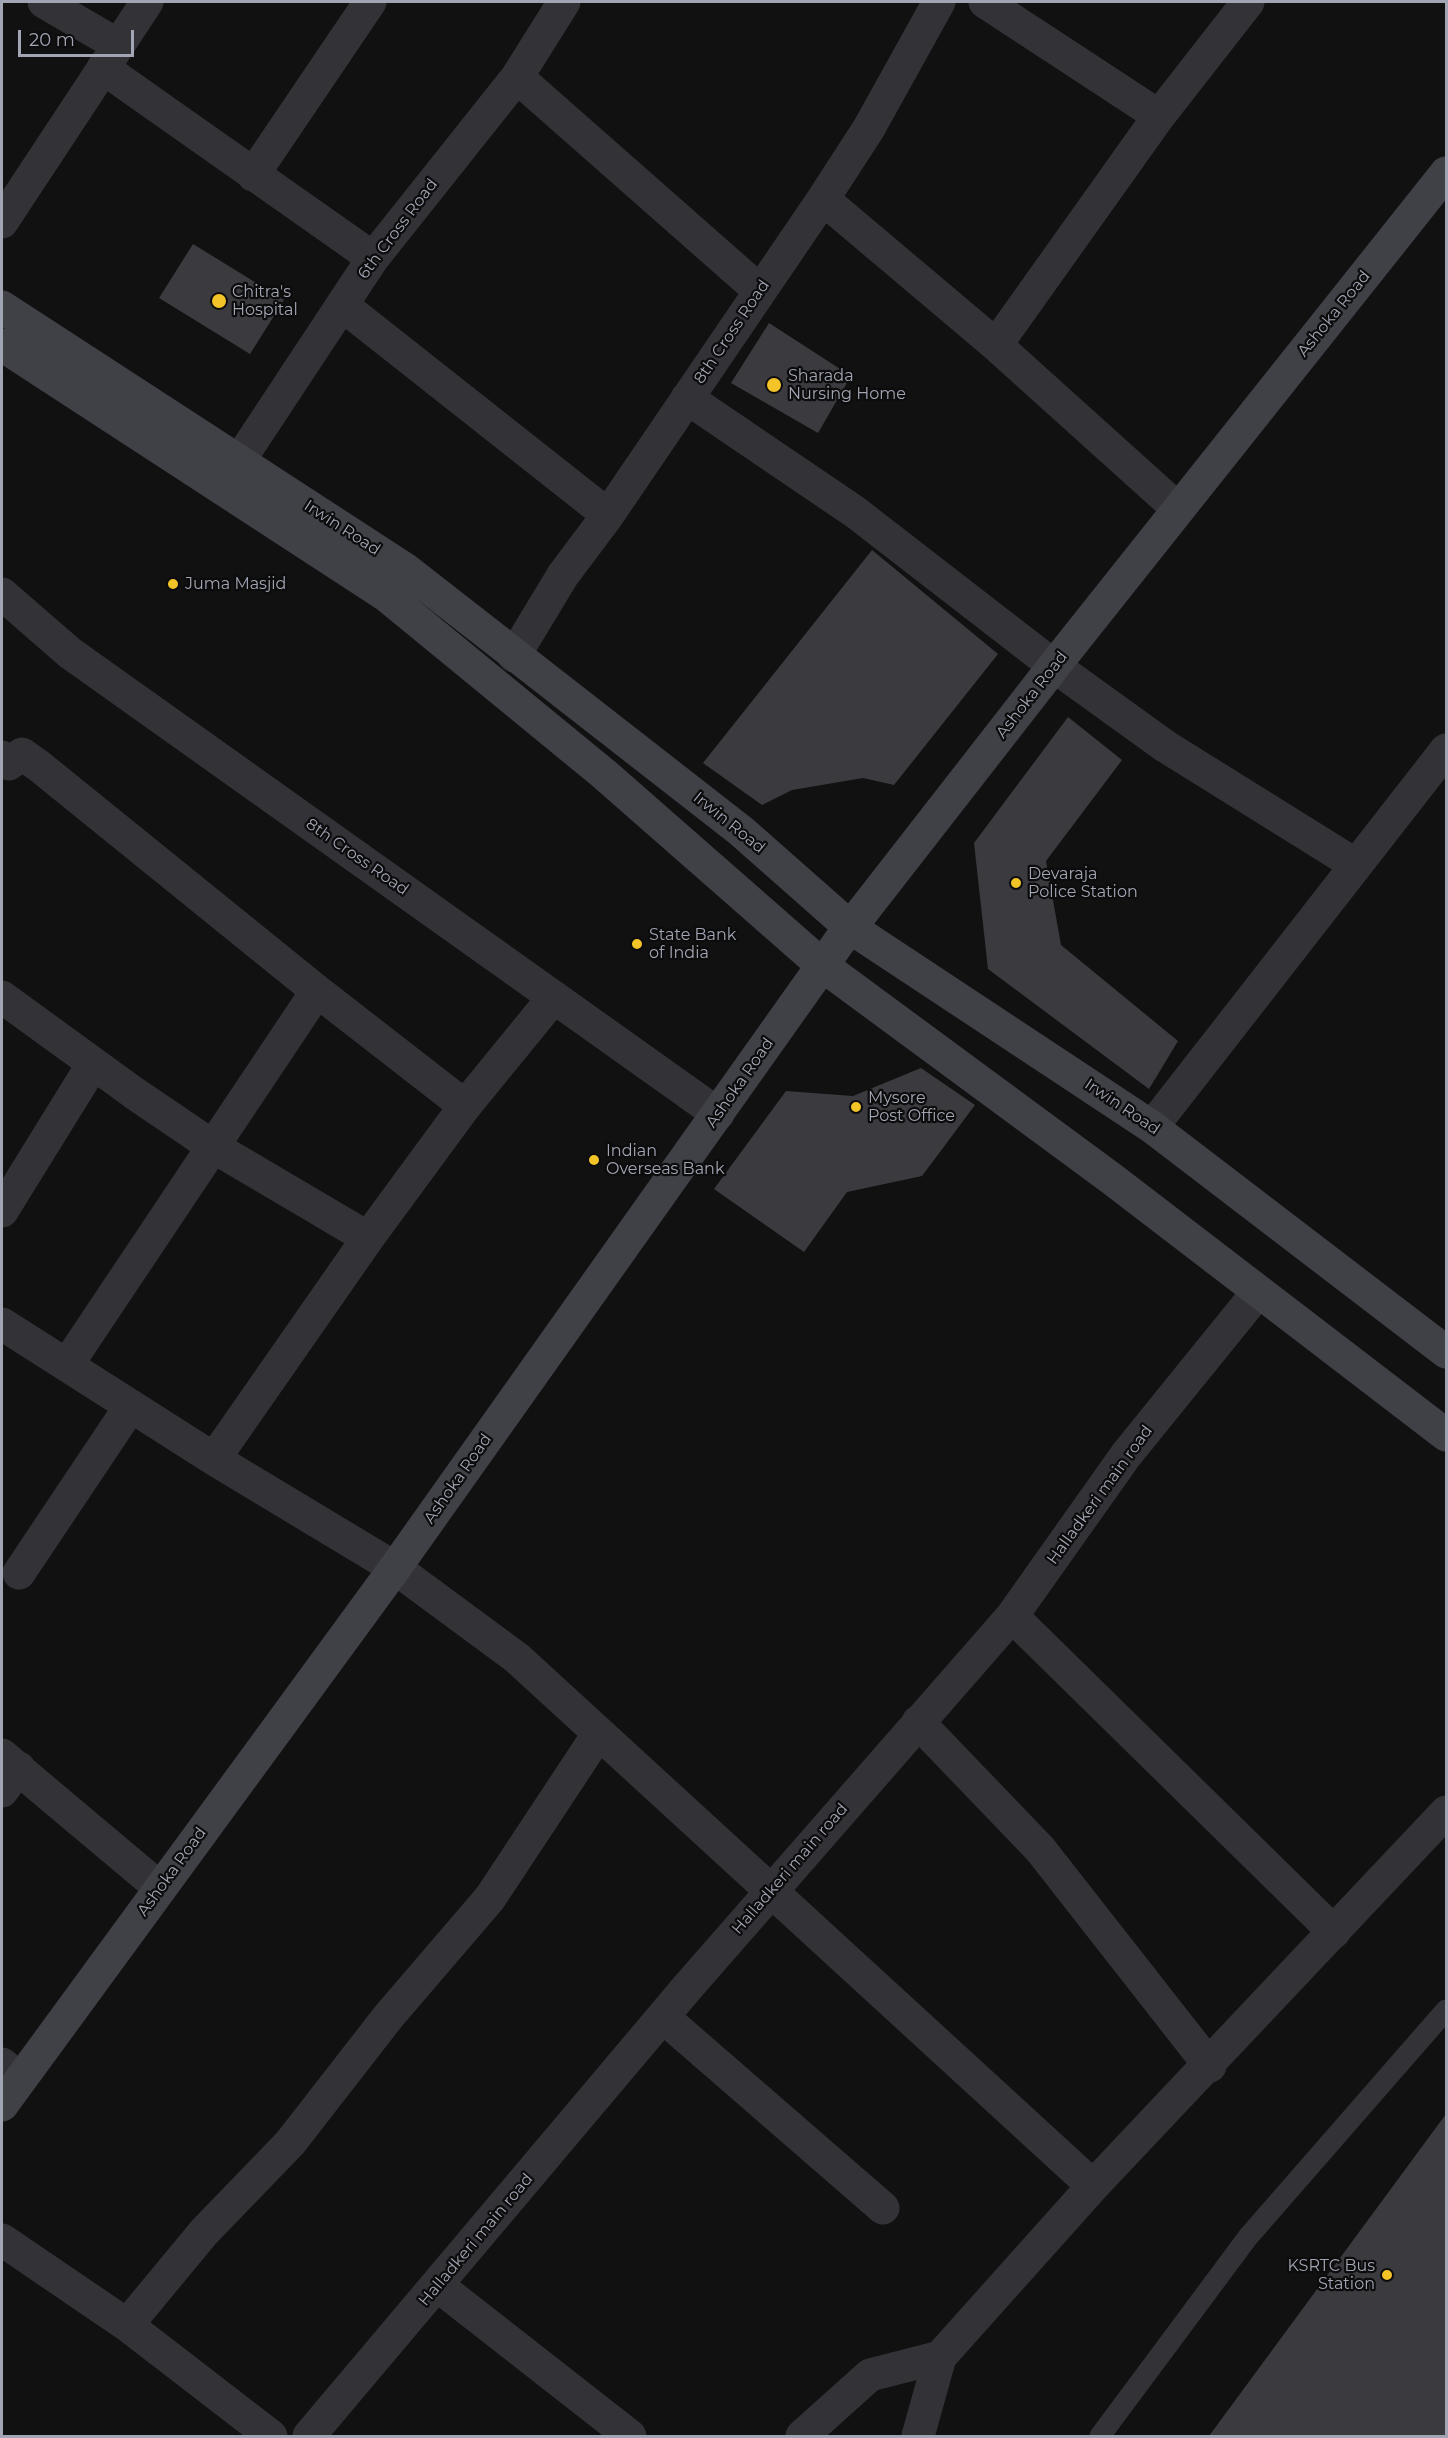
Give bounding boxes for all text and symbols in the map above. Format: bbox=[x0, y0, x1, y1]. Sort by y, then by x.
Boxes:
scale bar bbox=[21, 18, 136, 56]
text: 20 m bbox=[29, 29, 75, 51]
street label: 6th Cross Road bbox=[354, 175, 442, 283]
street label: Ashoka Road bbox=[1294, 267, 1374, 361]
street label: 8th Cross Road bbox=[690, 276, 774, 388]
place label: Chitra's Hospital bbox=[232, 282, 298, 320]
marker: Chitra's Hospital bbox=[210, 292, 228, 310]
place label: Sharada Nursing Home bbox=[788, 366, 906, 404]
marker: Sharada Nursing Home bbox=[765, 376, 783, 394]
street label: Irwin Road bbox=[300, 496, 384, 560]
place label: Juma Masjid bbox=[185, 574, 286, 594]
marker: Juma Masjid bbox=[166, 577, 180, 591]
street label: Ashoka Road bbox=[992, 648, 1072, 742]
street label: Irwin Road bbox=[689, 788, 769, 858]
street label: 8th Cross Road bbox=[302, 814, 412, 900]
place label: Devaraja Police Station bbox=[1028, 864, 1138, 902]
marker: Devaraja Police Station bbox=[1009, 876, 1023, 890]
place label: State Bank of India bbox=[649, 925, 736, 963]
marker: State Bank of India bbox=[630, 937, 644, 951]
street label: Ashoka Road bbox=[702, 1035, 778, 1131]
street label: Irwin Road bbox=[1081, 1075, 1163, 1139]
place label: Mysore Post Office bbox=[868, 1088, 955, 1126]
marker: Mysore Post Office bbox=[849, 1100, 863, 1114]
place label: Indian Overseas Bank bbox=[606, 1141, 724, 1179]
marker: Indian Overseas Bank bbox=[587, 1153, 601, 1167]
street label: Halladkeri main road bbox=[1043, 1422, 1157, 1568]
street label: Ashoka Road bbox=[420, 1431, 496, 1527]
street label: Halladkeri main road bbox=[728, 1800, 852, 1938]
street label: Ashoka Road bbox=[133, 1824, 211, 1920]
street label: Halladkeri main road bbox=[415, 2170, 537, 2310]
place label: KSRTC Bus Station bbox=[1287, 2256, 1375, 2294]
marker: KSRTC Bus Station bbox=[1380, 2268, 1394, 2282]

